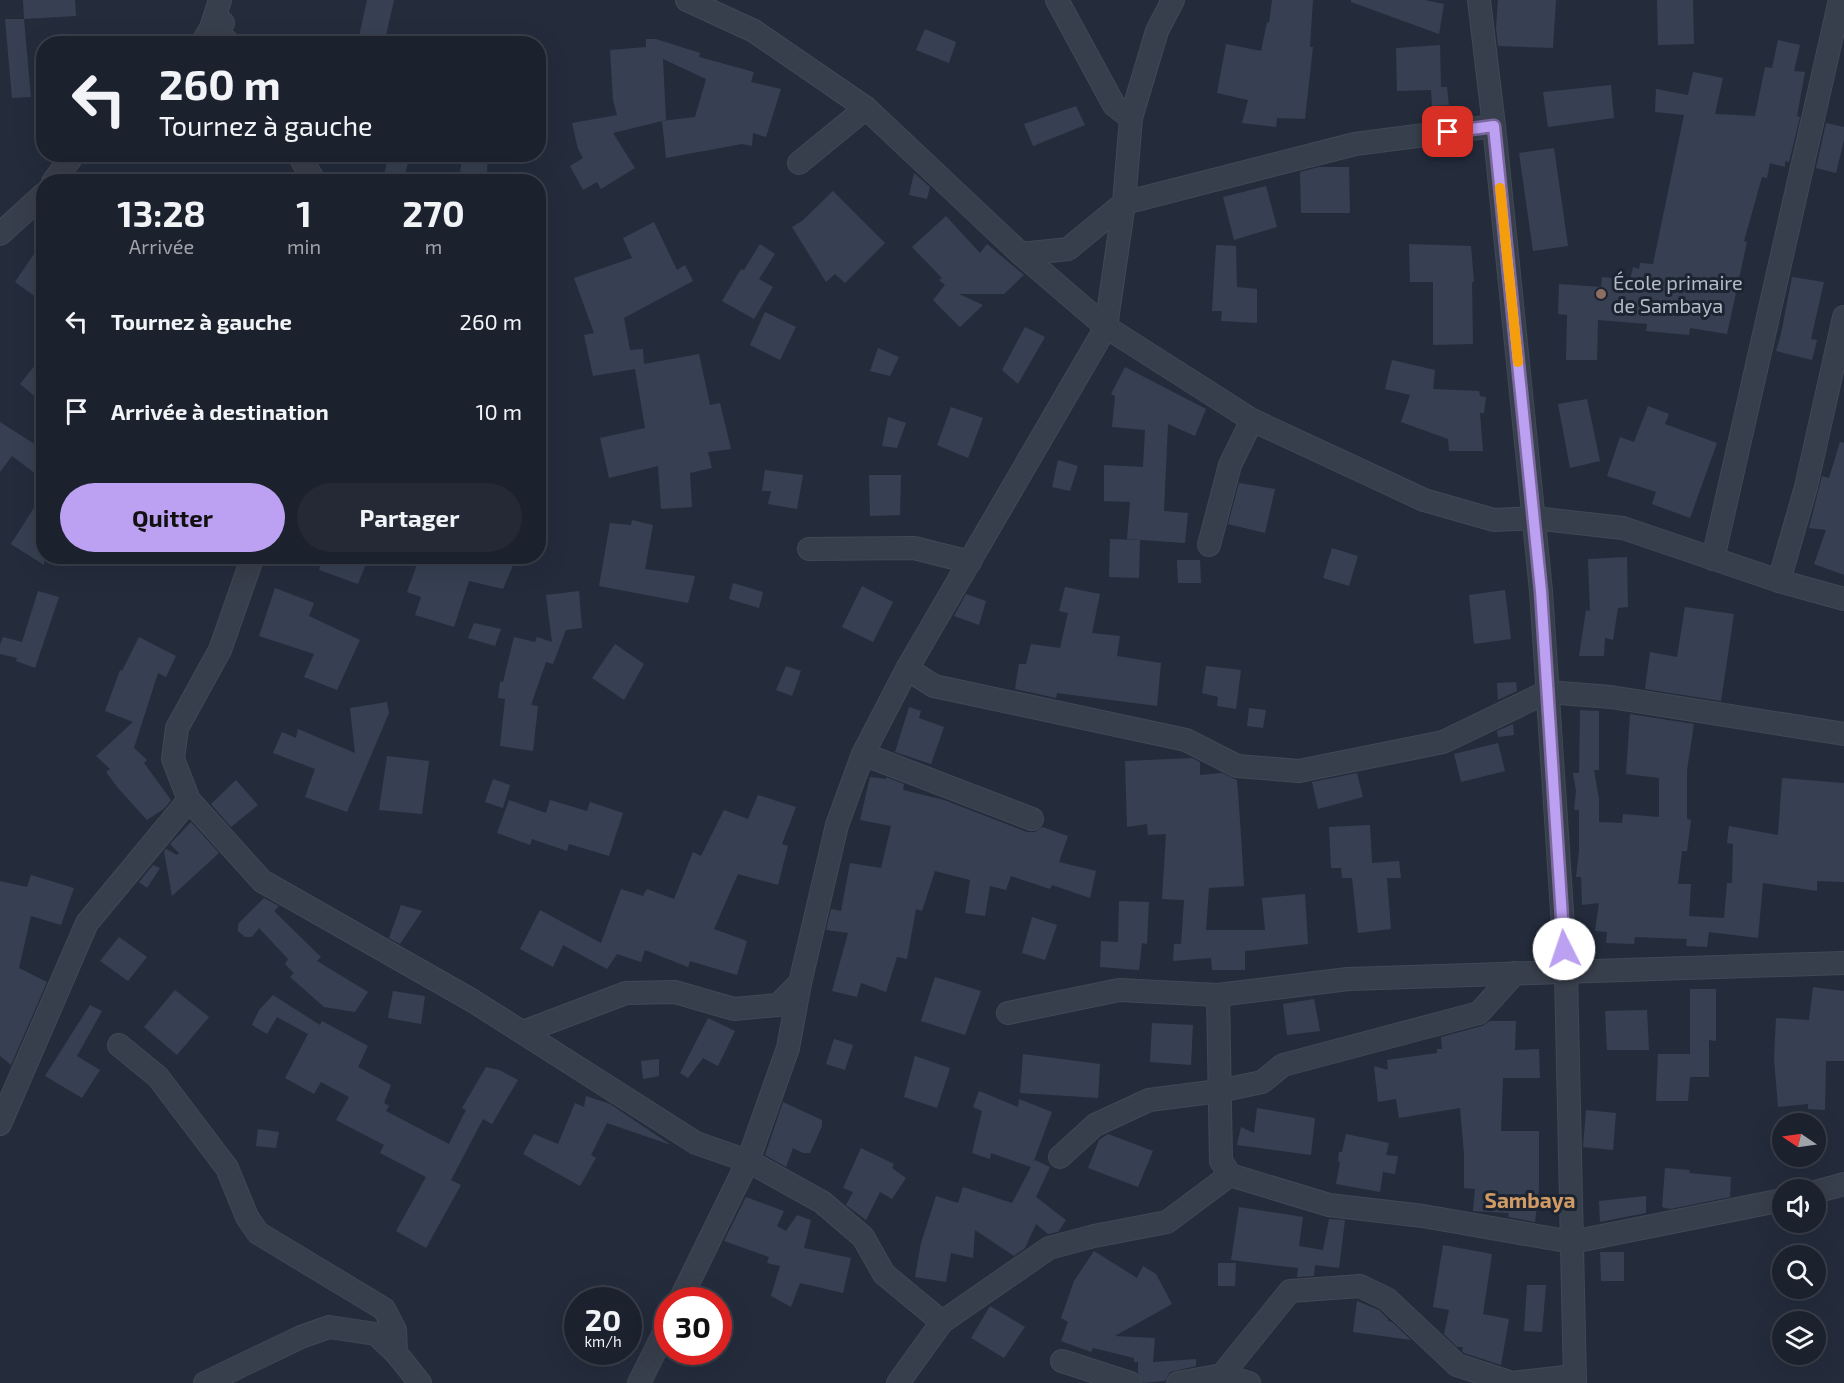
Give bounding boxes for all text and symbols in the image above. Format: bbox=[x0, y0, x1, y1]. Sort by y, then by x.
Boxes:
text: 260 m bbox=[159, 58, 281, 108]
icon: left bbox=[60, 60, 138, 138]
pin bbox=[1422, 106, 1473, 157]
text: Tournez à gauche bbox=[159, 109, 373, 141]
icon: arrive bbox=[1431, 115, 1464, 148]
text: 13:28 bbox=[117, 191, 206, 234]
text: 1 bbox=[296, 191, 312, 234]
text: 270 bbox=[402, 191, 465, 234]
text: Arrivée bbox=[129, 234, 194, 258]
text: min bbox=[287, 234, 321, 258]
text: m bbox=[425, 234, 442, 258]
place label: École primaire de Sambaya bbox=[1613, 270, 1743, 317]
marker: École primaire de Sambaya bbox=[1594, 287, 1608, 301]
icon: left bbox=[60, 305, 93, 338]
text: Tournez à gauche bbox=[111, 308, 292, 334]
text: 260 m bbox=[460, 308, 522, 334]
icon: arrive bbox=[60, 395, 93, 428]
text: Arrivée à destination bbox=[111, 398, 329, 424]
text: 10 m bbox=[476, 398, 522, 424]
button: Quitter bbox=[60, 483, 285, 552]
button: Partager bbox=[297, 483, 522, 552]
position arrow bbox=[1532, 917, 1596, 981]
north arrow bbox=[1772, 1113, 1826, 1167]
map controls bbox=[1772, 1113, 1826, 1365]
button: sound bbox=[1772, 1179, 1826, 1233]
district label: Sambaya bbox=[1485, 1187, 1575, 1213]
button: search bbox=[1772, 1245, 1826, 1299]
speed limit sign: 30 bbox=[654, 1287, 732, 1365]
text: 20 bbox=[585, 1301, 621, 1337]
button: layers bbox=[1772, 1311, 1826, 1365]
text: km/h bbox=[584, 1332, 622, 1350]

